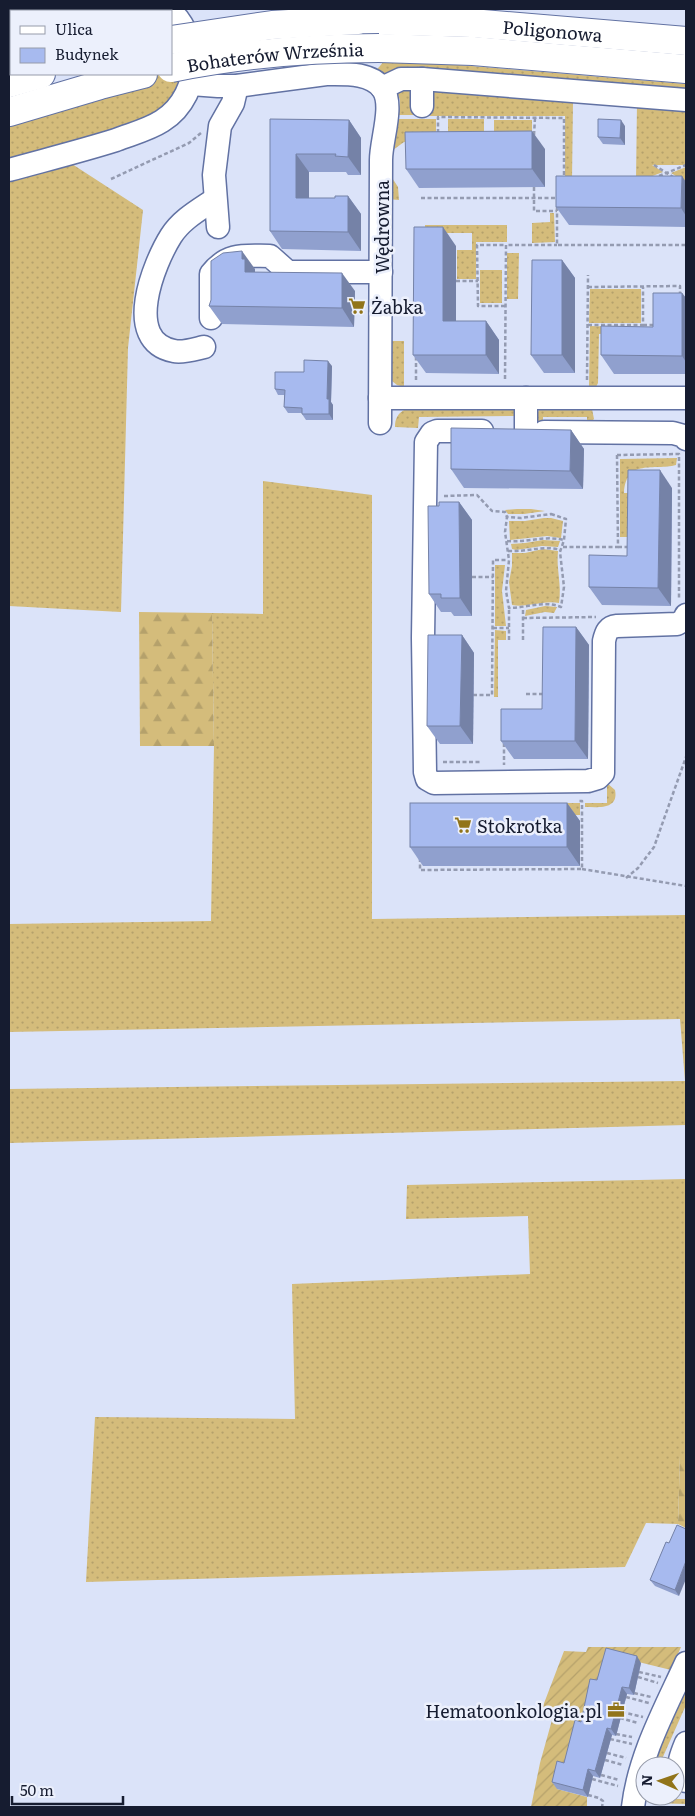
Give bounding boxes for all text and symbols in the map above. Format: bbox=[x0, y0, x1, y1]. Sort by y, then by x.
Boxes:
legend bbox=[10, 10, 172, 75]
street label: Poligonowa bbox=[502, 12, 604, 48]
text: Ulica bbox=[55, 17, 94, 40]
street label: Bohaterów Września bbox=[184, 35, 364, 78]
text: Budynek bbox=[55, 42, 119, 65]
street label: Wędrowna bbox=[368, 180, 395, 274]
place label: Żabka bbox=[371, 293, 424, 320]
supermarket icon: Żabka bbox=[347, 296, 367, 316]
place label: Stokrotka bbox=[477, 812, 563, 839]
supermarket icon: Stokrotka bbox=[453, 815, 473, 835]
place label: Hematoonkologia.pl bbox=[425, 1697, 602, 1724]
office icon: Hematoonkologia.pl bbox=[606, 1700, 626, 1720]
north arrow bbox=[635, 1756, 685, 1806]
scale bar bbox=[12, 1774, 124, 1806]
text: N bbox=[636, 1774, 656, 1787]
text: 50 m bbox=[20, 1778, 54, 1801]

